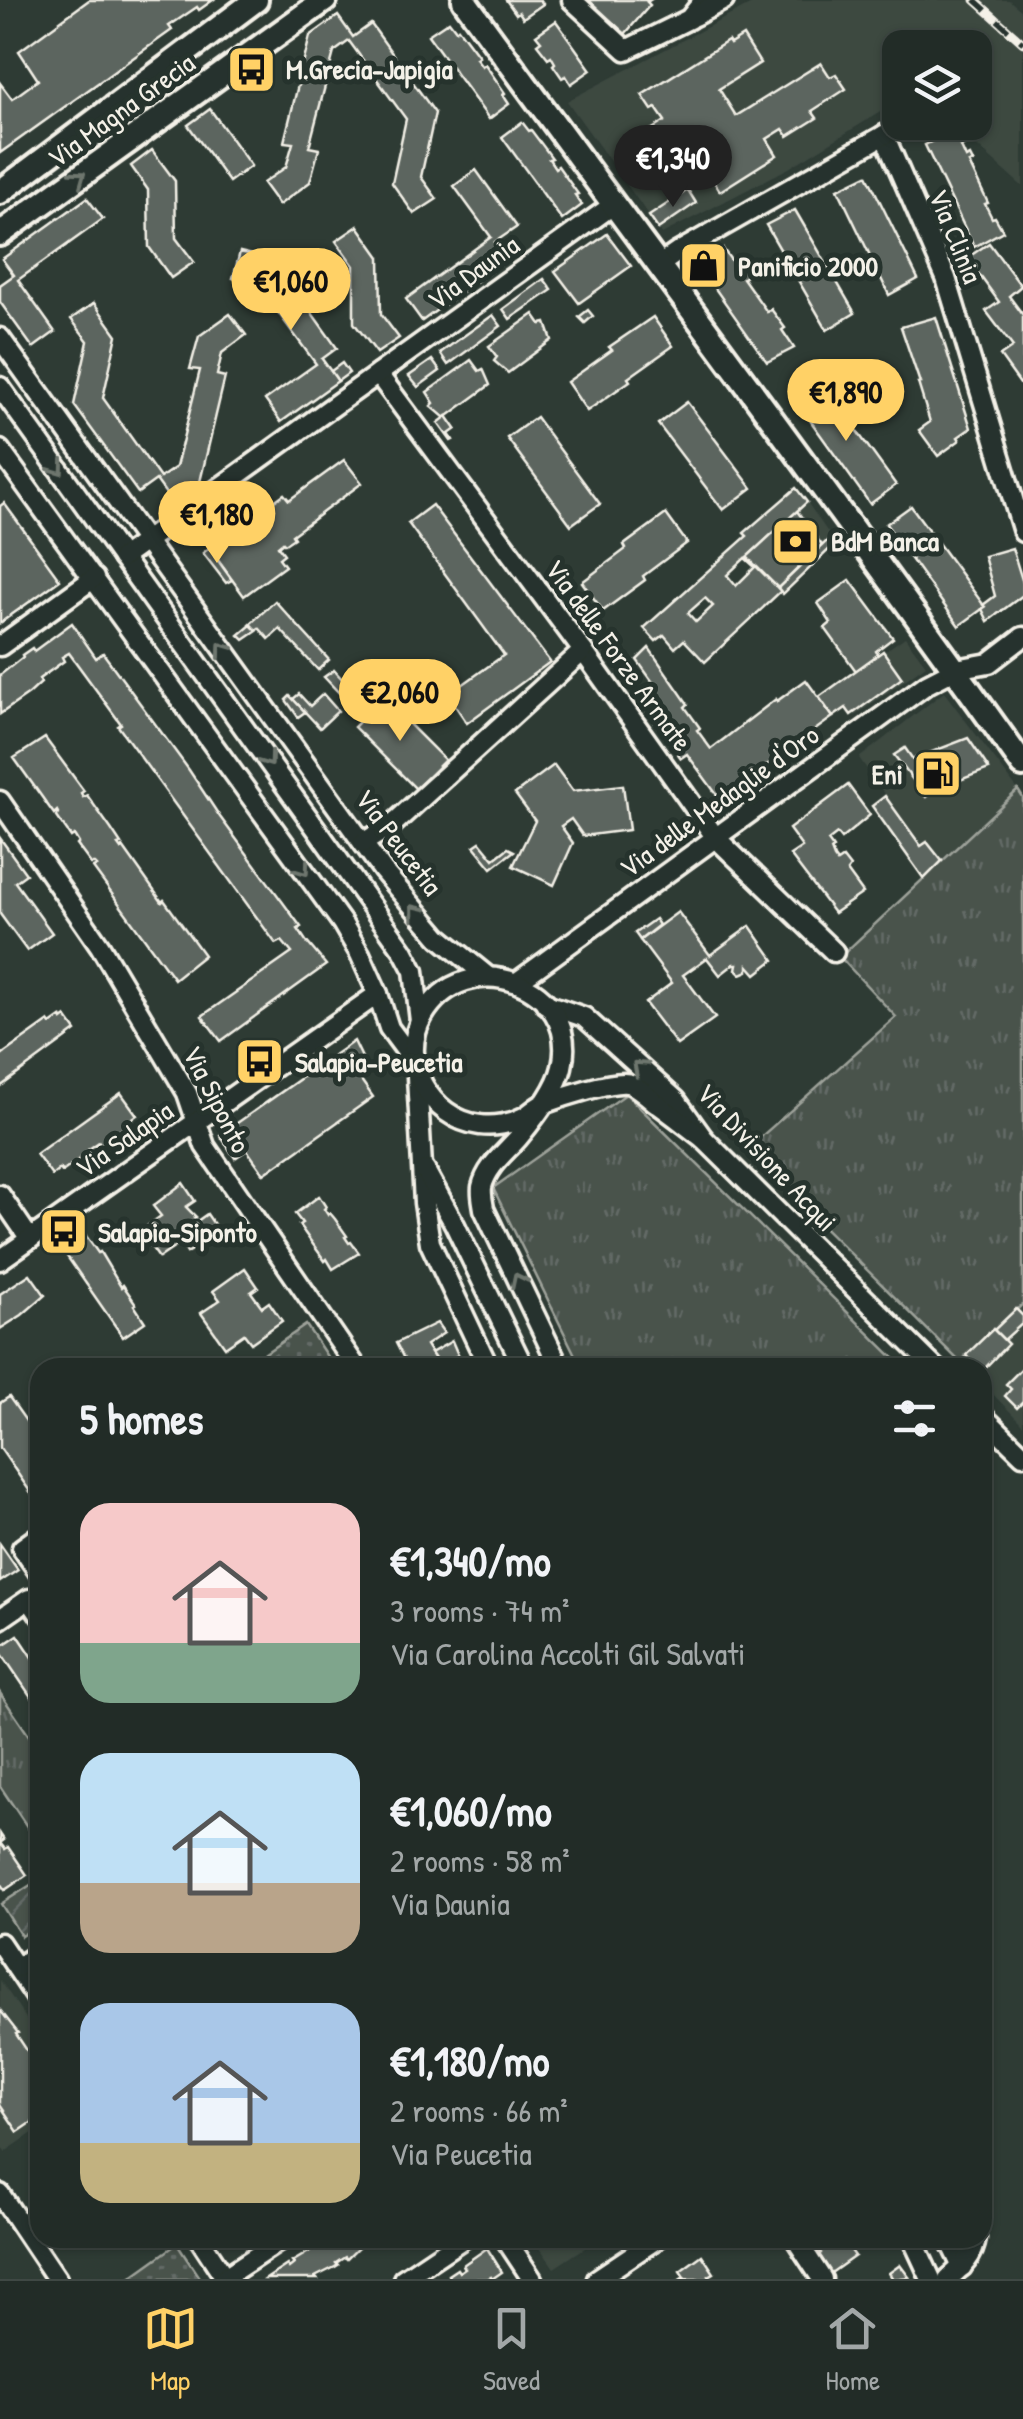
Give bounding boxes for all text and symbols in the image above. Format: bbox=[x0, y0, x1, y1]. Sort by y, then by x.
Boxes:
map controls bbox=[882, 30, 992, 140]
button: layers bbox=[882, 30, 992, 140]
bus stop icon: M.Grecia-Japigia bbox=[225, 43, 277, 95]
street label: Via Magna Grecia bbox=[40, 44, 202, 176]
place label: M.Grecia-Japigia bbox=[286, 50, 453, 89]
pin: €1,340 bbox=[592, 125, 754, 210]
text: €1,340 bbox=[636, 136, 710, 179]
one-way arrow bbox=[68, 171, 86, 189]
street label: Via Clinia bbox=[920, 183, 992, 289]
street label: Via Daunia bbox=[419, 226, 527, 318]
shop icon: Panificio 2000 bbox=[677, 240, 729, 292]
place label: Panificio 2000 bbox=[738, 247, 879, 285]
pin: €1,060 bbox=[210, 248, 372, 333]
text: €1,060 bbox=[254, 259, 328, 302]
pin: €1,890 bbox=[765, 359, 927, 444]
text: €1,890 bbox=[809, 370, 883, 413]
one-way arrow bbox=[46, 457, 64, 475]
pin: €1,180 bbox=[136, 481, 298, 566]
text: €1,180 bbox=[180, 492, 254, 535]
bank icon: BdM Banca bbox=[770, 515, 822, 567]
place label: BdM Banca bbox=[831, 522, 939, 560]
street label: Via delle Forze Armate bbox=[536, 551, 702, 759]
one-way arrow bbox=[216, 642, 235, 661]
pin: €2,060 bbox=[319, 659, 481, 744]
text: €2,060 bbox=[361, 670, 439, 713]
street label: Via delle Medaglie d'Oro bbox=[612, 716, 826, 886]
fuel station icon: Eni bbox=[912, 748, 964, 800]
one-way arrow bbox=[256, 749, 274, 768]
place label: Eni bbox=[872, 755, 903, 793]
street label: Via Peucetia bbox=[346, 781, 452, 903]
one-way arrow bbox=[291, 858, 309, 876]
one-way arrow bbox=[410, 904, 428, 922]
bus stop icon: Salapia-Peucetia bbox=[234, 1036, 286, 1088]
street label: Via Siponto bbox=[174, 1039, 260, 1159]
place label: Salapia-Peucetia bbox=[295, 1043, 463, 1082]
one-way arrow bbox=[632, 1060, 651, 1078]
street label: Via Divisione Acqui bbox=[688, 1075, 846, 1239]
street label: Via Salapia bbox=[68, 1092, 180, 1186]
bus stop icon: Salapia-Siponto bbox=[37, 1206, 89, 1258]
place label: Salapia-Siponto bbox=[98, 1213, 257, 1252]
one-way arrow bbox=[511, 1272, 530, 1290]
text: 5 homes bbox=[80, 1390, 203, 1447]
icon: filters bbox=[887, 1391, 942, 1446]
text: €1,340/mo bbox=[390, 1532, 551, 1589]
icon: home bbox=[160, 1543, 280, 1663]
text: 3 rooms · 74 m² bbox=[390, 1589, 569, 1632]
text: Via Carolina Accolti Gil Salvati bbox=[390, 1632, 745, 1675]
text: €1,060/mo bbox=[390, 1782, 552, 1839]
icon: home bbox=[160, 1793, 280, 1913]
text: 2 rooms · 58 m² bbox=[390, 1839, 570, 1882]
text: Via Daunia bbox=[390, 1882, 510, 1925]
text: €1,180/mo bbox=[390, 2032, 549, 2089]
icon: home bbox=[160, 2043, 280, 2163]
text: 2 rooms · 66 m² bbox=[390, 2089, 568, 2132]
text: Via Peucetia bbox=[390, 2132, 532, 2175]
tab: Map bbox=[143, 2301, 198, 2399]
tab: Saved bbox=[483, 2301, 540, 2399]
tab: Home bbox=[825, 2301, 880, 2399]

